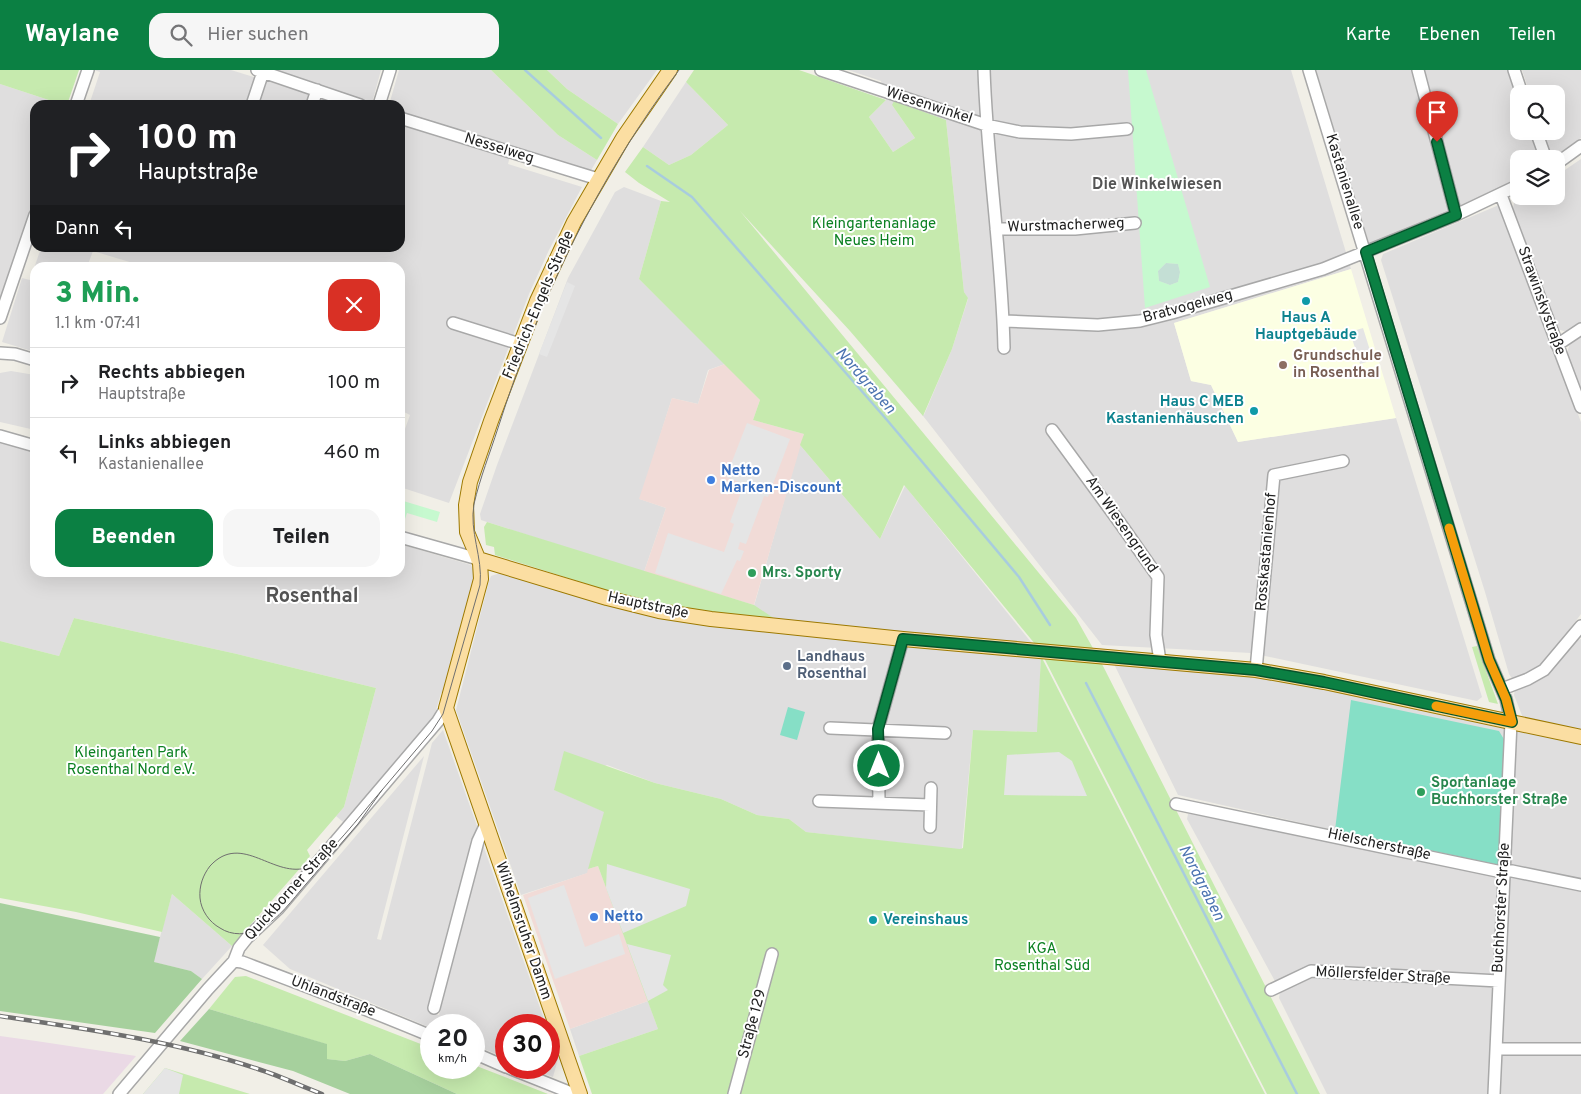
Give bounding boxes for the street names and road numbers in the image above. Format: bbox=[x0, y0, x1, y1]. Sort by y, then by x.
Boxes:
street label: Wiesenwinkel bbox=[883, 83, 975, 129]
street label: Nesselweg bbox=[462, 129, 536, 169]
street label: Kastanienallee bbox=[1320, 132, 1368, 232]
street label: Wurstmacherweg bbox=[1007, 214, 1125, 238]
street label: Friedrich-Engels-Straße bbox=[499, 228, 579, 382]
street label: Strawinskystraße bbox=[1513, 244, 1569, 358]
street label: Bratvogelweg bbox=[1141, 286, 1235, 328]
street label: Am Wiesengrund bbox=[1080, 473, 1162, 577]
street label: Rosskastanienhof bbox=[1252, 492, 1282, 612]
street label: Hauptstraße bbox=[606, 588, 690, 624]
street label: Hielscherstraße bbox=[1326, 825, 1432, 865]
street label: Quickborner Straße bbox=[241, 835, 343, 945]
street label: Buchhorster Straße bbox=[1489, 842, 1515, 974]
street label: Wilhelmsruher Damm bbox=[490, 859, 556, 1003]
street label: Möllersfelder Straße bbox=[1315, 963, 1451, 989]
street label: Uhlandstraße bbox=[288, 972, 378, 1022]
street label: Straße 129 bbox=[735, 987, 771, 1061]

